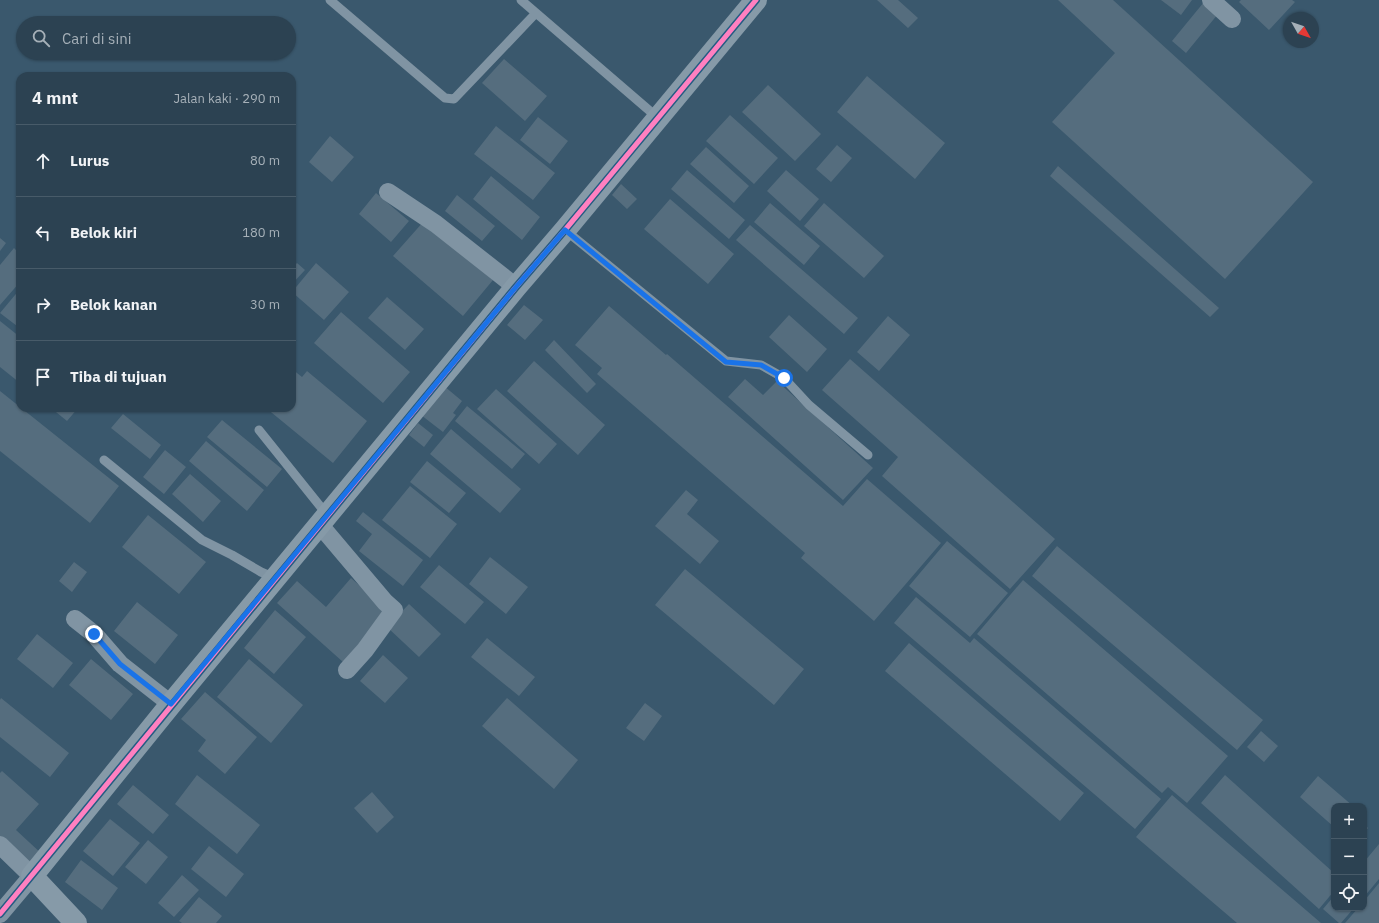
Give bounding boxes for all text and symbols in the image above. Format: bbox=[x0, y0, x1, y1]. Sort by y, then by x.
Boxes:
north arrow bbox=[1283, 12, 1319, 48]
search box bbox=[16, 16, 296, 60]
icon: search bbox=[30, 27, 52, 49]
text: Cari di sini bbox=[62, 29, 131, 48]
text: 4 mnt bbox=[32, 87, 78, 109]
text: Jalan kaki · 290 m bbox=[173, 90, 280, 107]
icon: ahead bbox=[32, 150, 54, 172]
text: Lurus bbox=[70, 151, 109, 170]
text: 80 m bbox=[250, 152, 280, 169]
icon: left bbox=[32, 222, 54, 244]
text: Belok kiri bbox=[70, 223, 137, 242]
text: 180 m bbox=[242, 224, 280, 241]
icon: right bbox=[32, 294, 54, 316]
text: Belok kanan bbox=[70, 295, 157, 314]
text: 30 m bbox=[250, 296, 280, 313]
icon: arrive bbox=[32, 366, 54, 388]
text: Tiba di tujuan bbox=[70, 367, 167, 386]
route start bbox=[775, 369, 793, 387]
route end bbox=[85, 625, 103, 643]
map controls bbox=[1331, 803, 1367, 911]
button: + bbox=[1331, 803, 1367, 839]
button: − bbox=[1331, 839, 1367, 875]
button: locate bbox=[1331, 875, 1367, 911]

